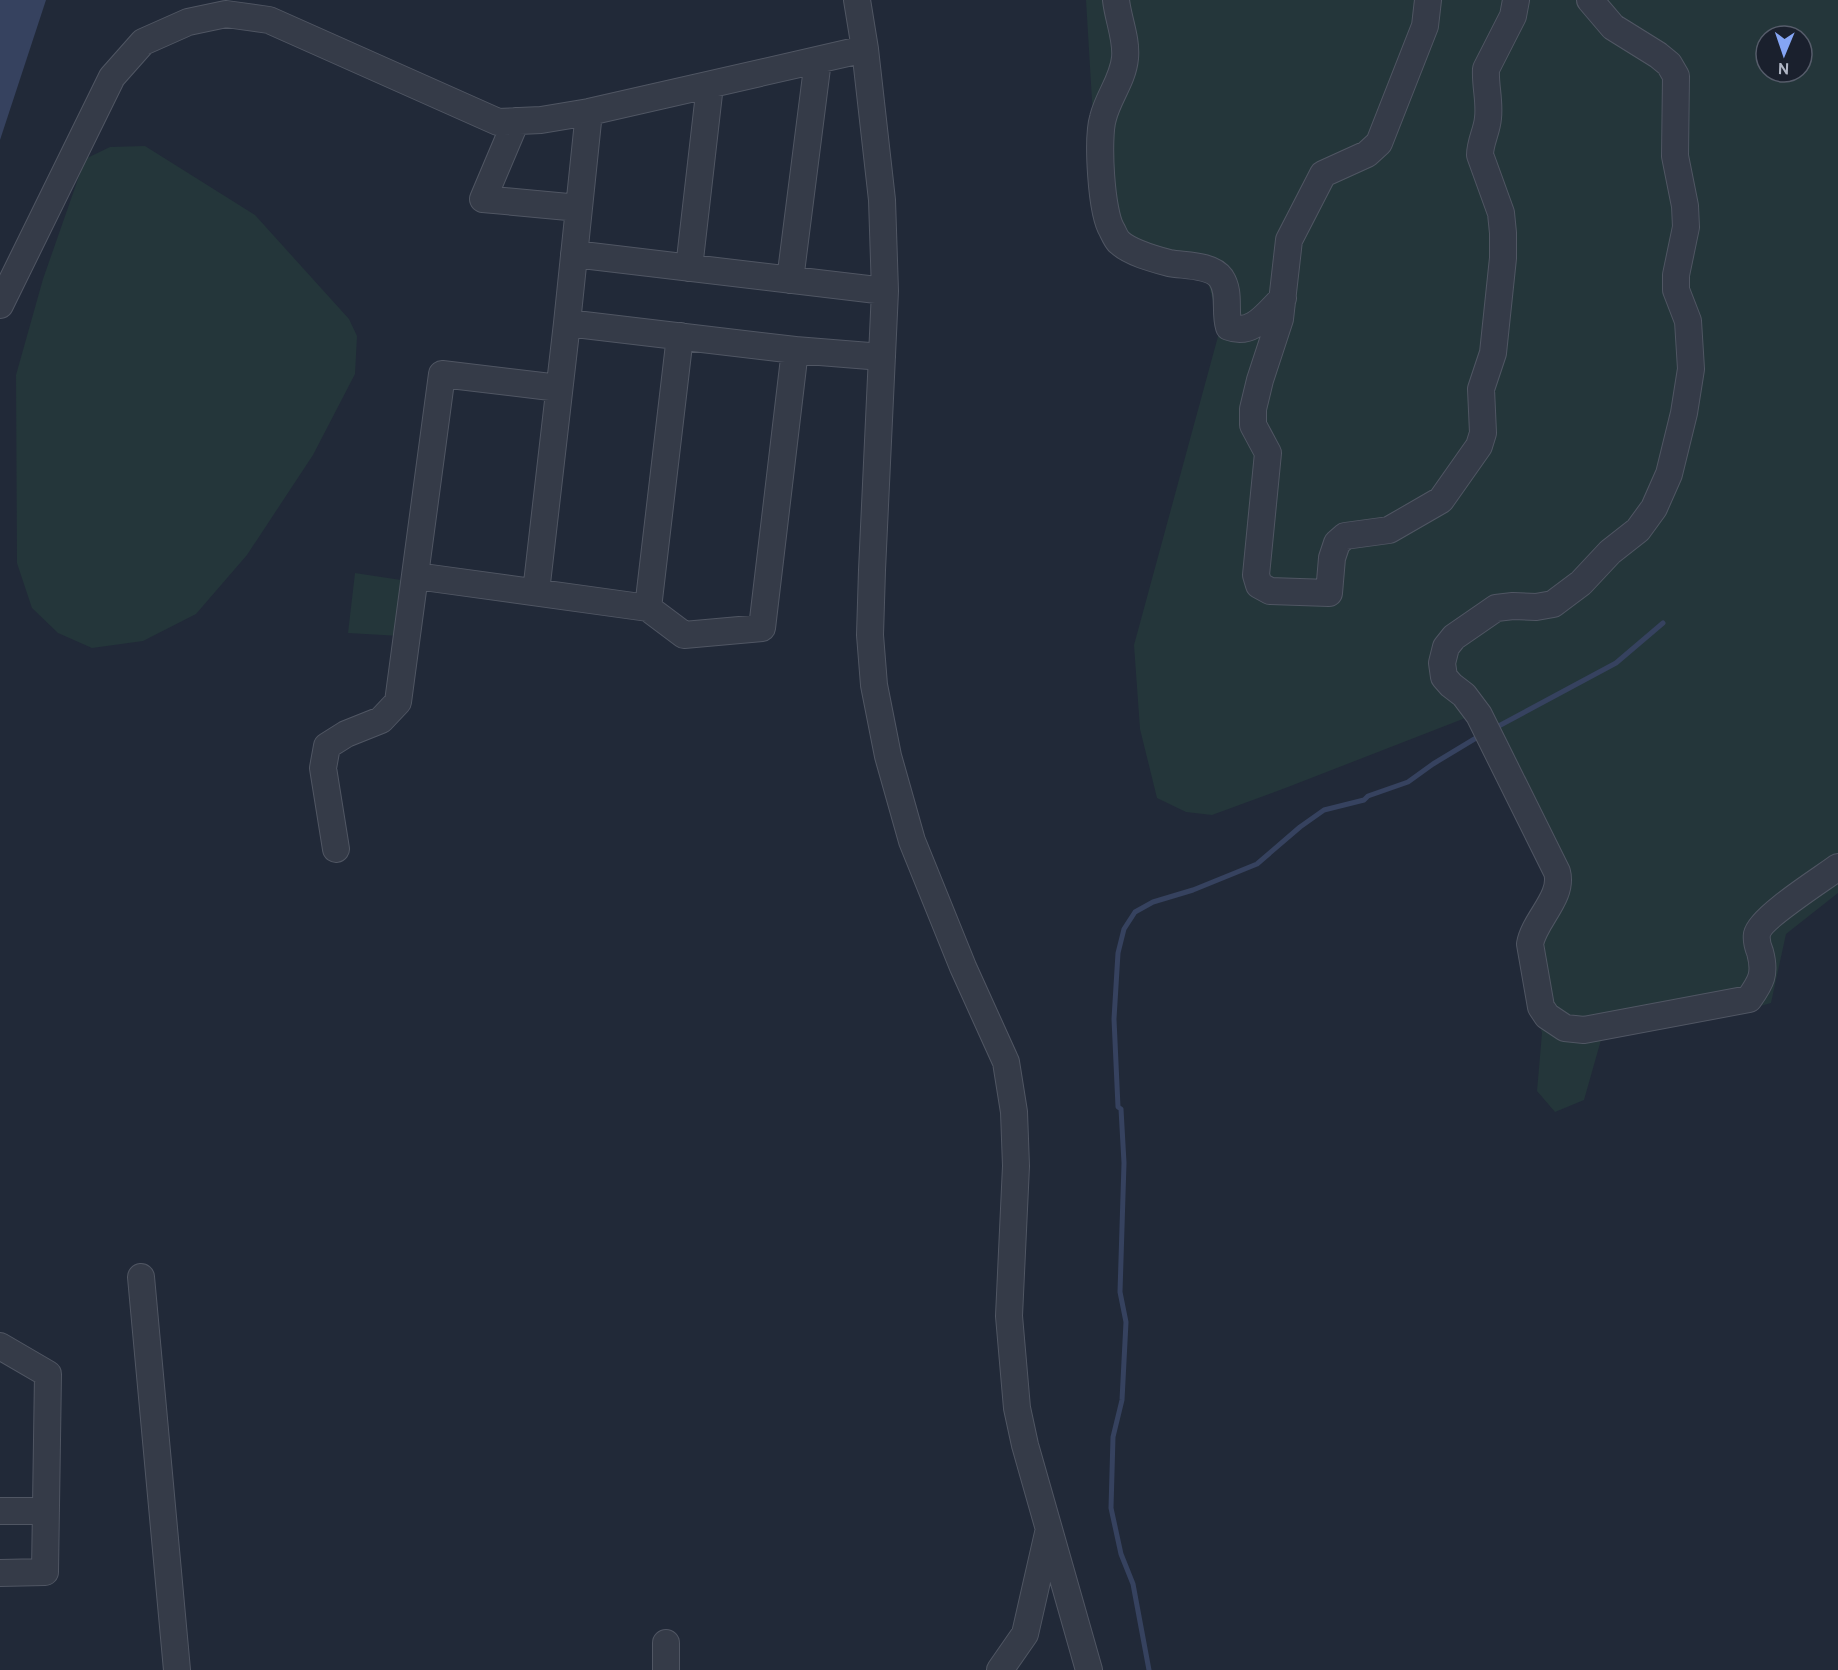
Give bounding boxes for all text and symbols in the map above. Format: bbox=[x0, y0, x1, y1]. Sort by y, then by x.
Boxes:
north arrow bbox=[1754, 24, 1814, 84]
text: N bbox=[1777, 57, 1790, 77]

